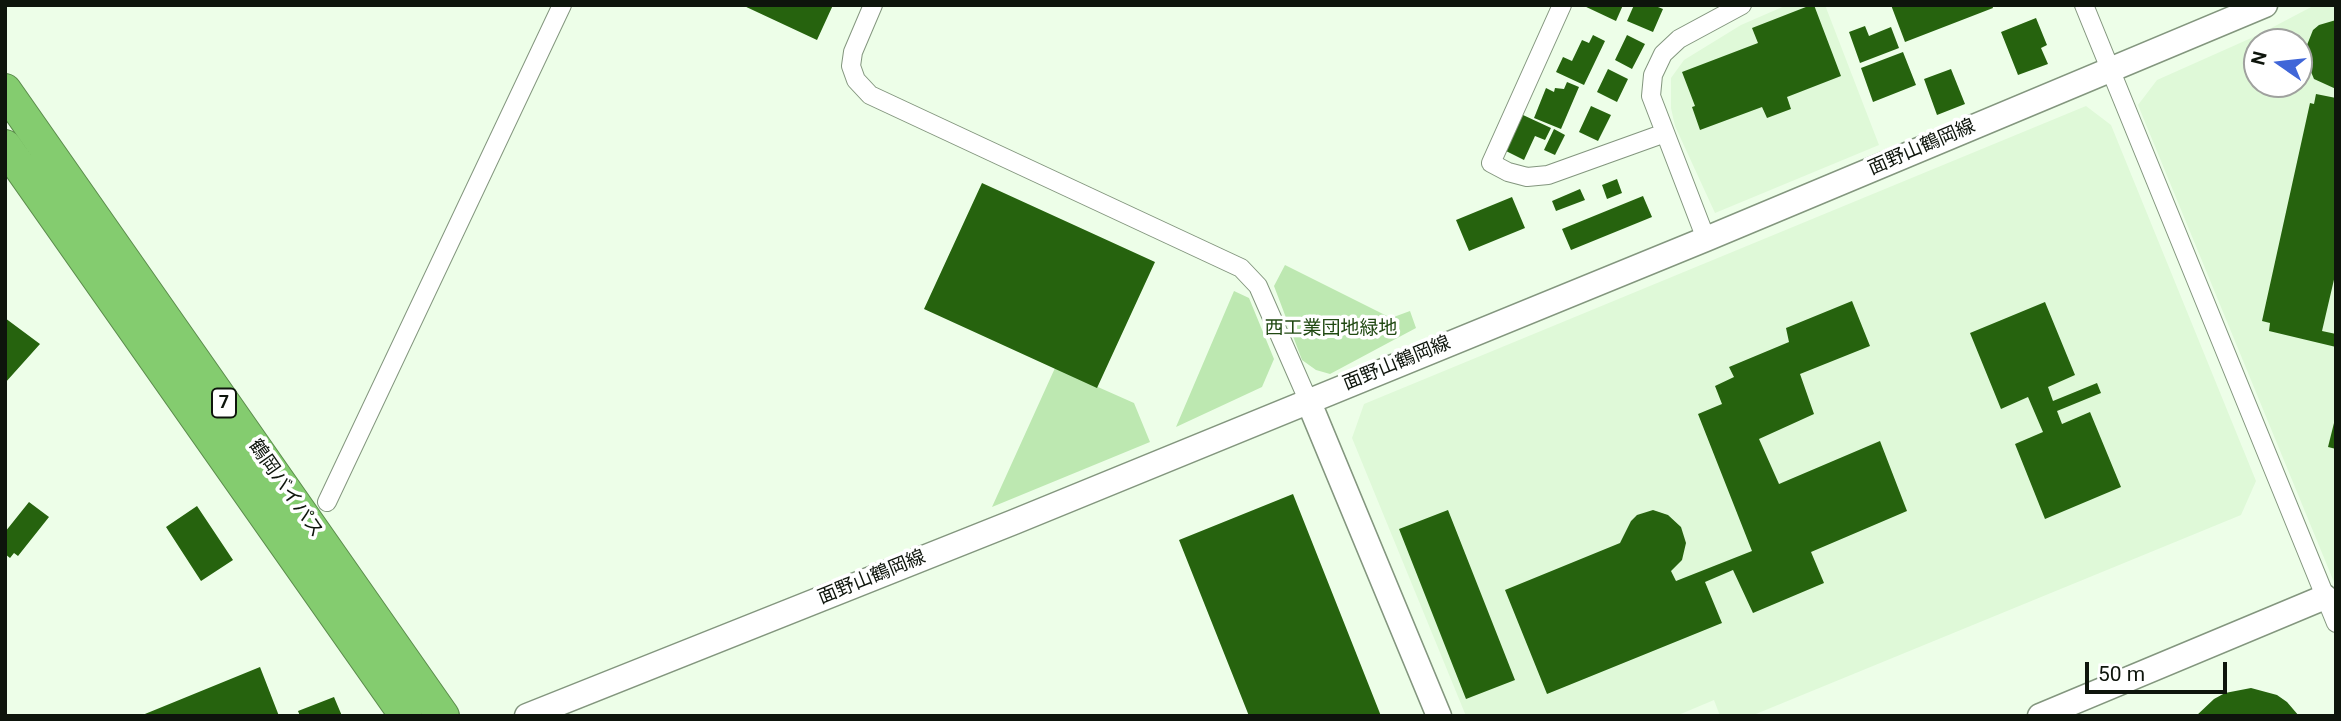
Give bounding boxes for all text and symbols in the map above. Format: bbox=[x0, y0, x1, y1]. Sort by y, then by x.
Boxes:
north arrow bbox=[2243, 28, 2313, 98]
text: N bbox=[2246, 49, 2272, 68]
street label: 面野山鶴岡線 bbox=[1865, 115, 1979, 181]
park label: 西工業団地緑地 bbox=[1265, 318, 1397, 340]
street label: 面野山鶴岡線 bbox=[1340, 332, 1454, 396]
road number: 7 bbox=[212, 388, 236, 418]
street label: 鶴岡バイパス bbox=[243, 436, 327, 542]
street label: 面野山鶴岡線 bbox=[815, 546, 929, 610]
scale bar bbox=[2089, 648, 2231, 692]
text: 50 m bbox=[2098, 662, 2145, 686]

